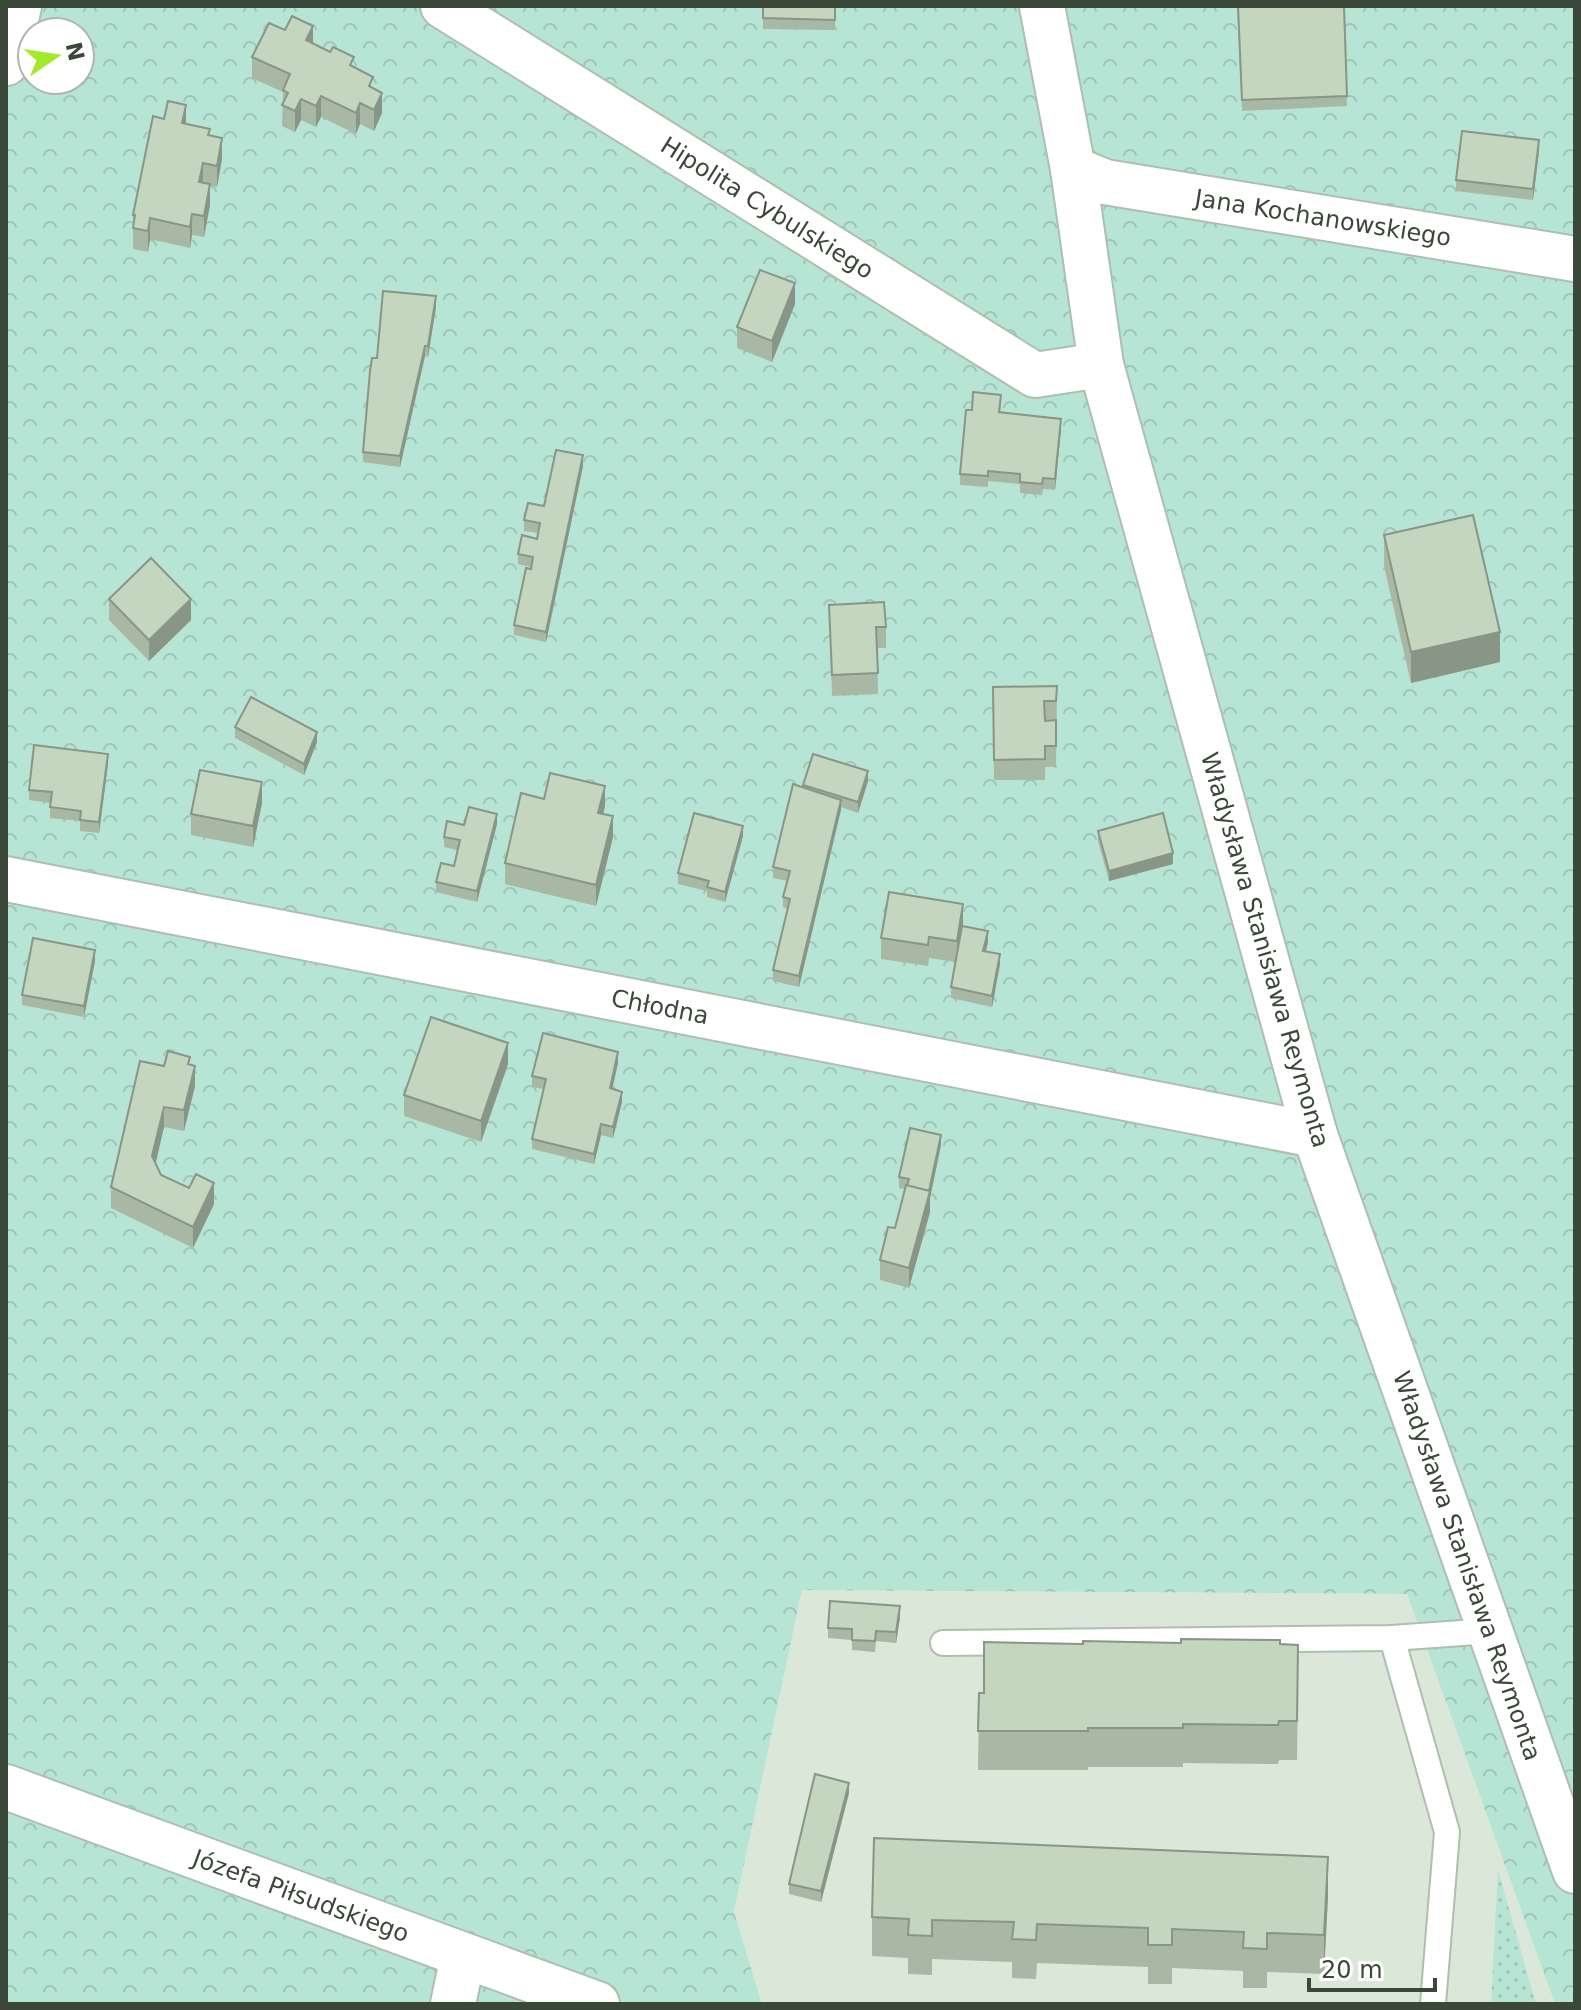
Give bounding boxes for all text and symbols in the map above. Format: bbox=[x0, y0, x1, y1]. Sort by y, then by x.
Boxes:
north arrow bbox=[16, 16, 96, 96]
text: N bbox=[61, 40, 89, 63]
street label: Hipolita Cybulskiego bbox=[655, 131, 879, 285]
street label: Jana Kochanowskiego bbox=[1191, 184, 1453, 252]
street label: Władysława Stanisława Reymonta bbox=[1195, 749, 1335, 1151]
street label: Chłodna bbox=[609, 984, 711, 1030]
street label: Władysława Stanisława Reymonta bbox=[1387, 1368, 1547, 1764]
street label: Józefa Piłsudskiego bbox=[187, 1843, 413, 1948]
scale bar bbox=[1309, 1942, 1435, 1992]
text: 20 m bbox=[1321, 1956, 1383, 1984]

